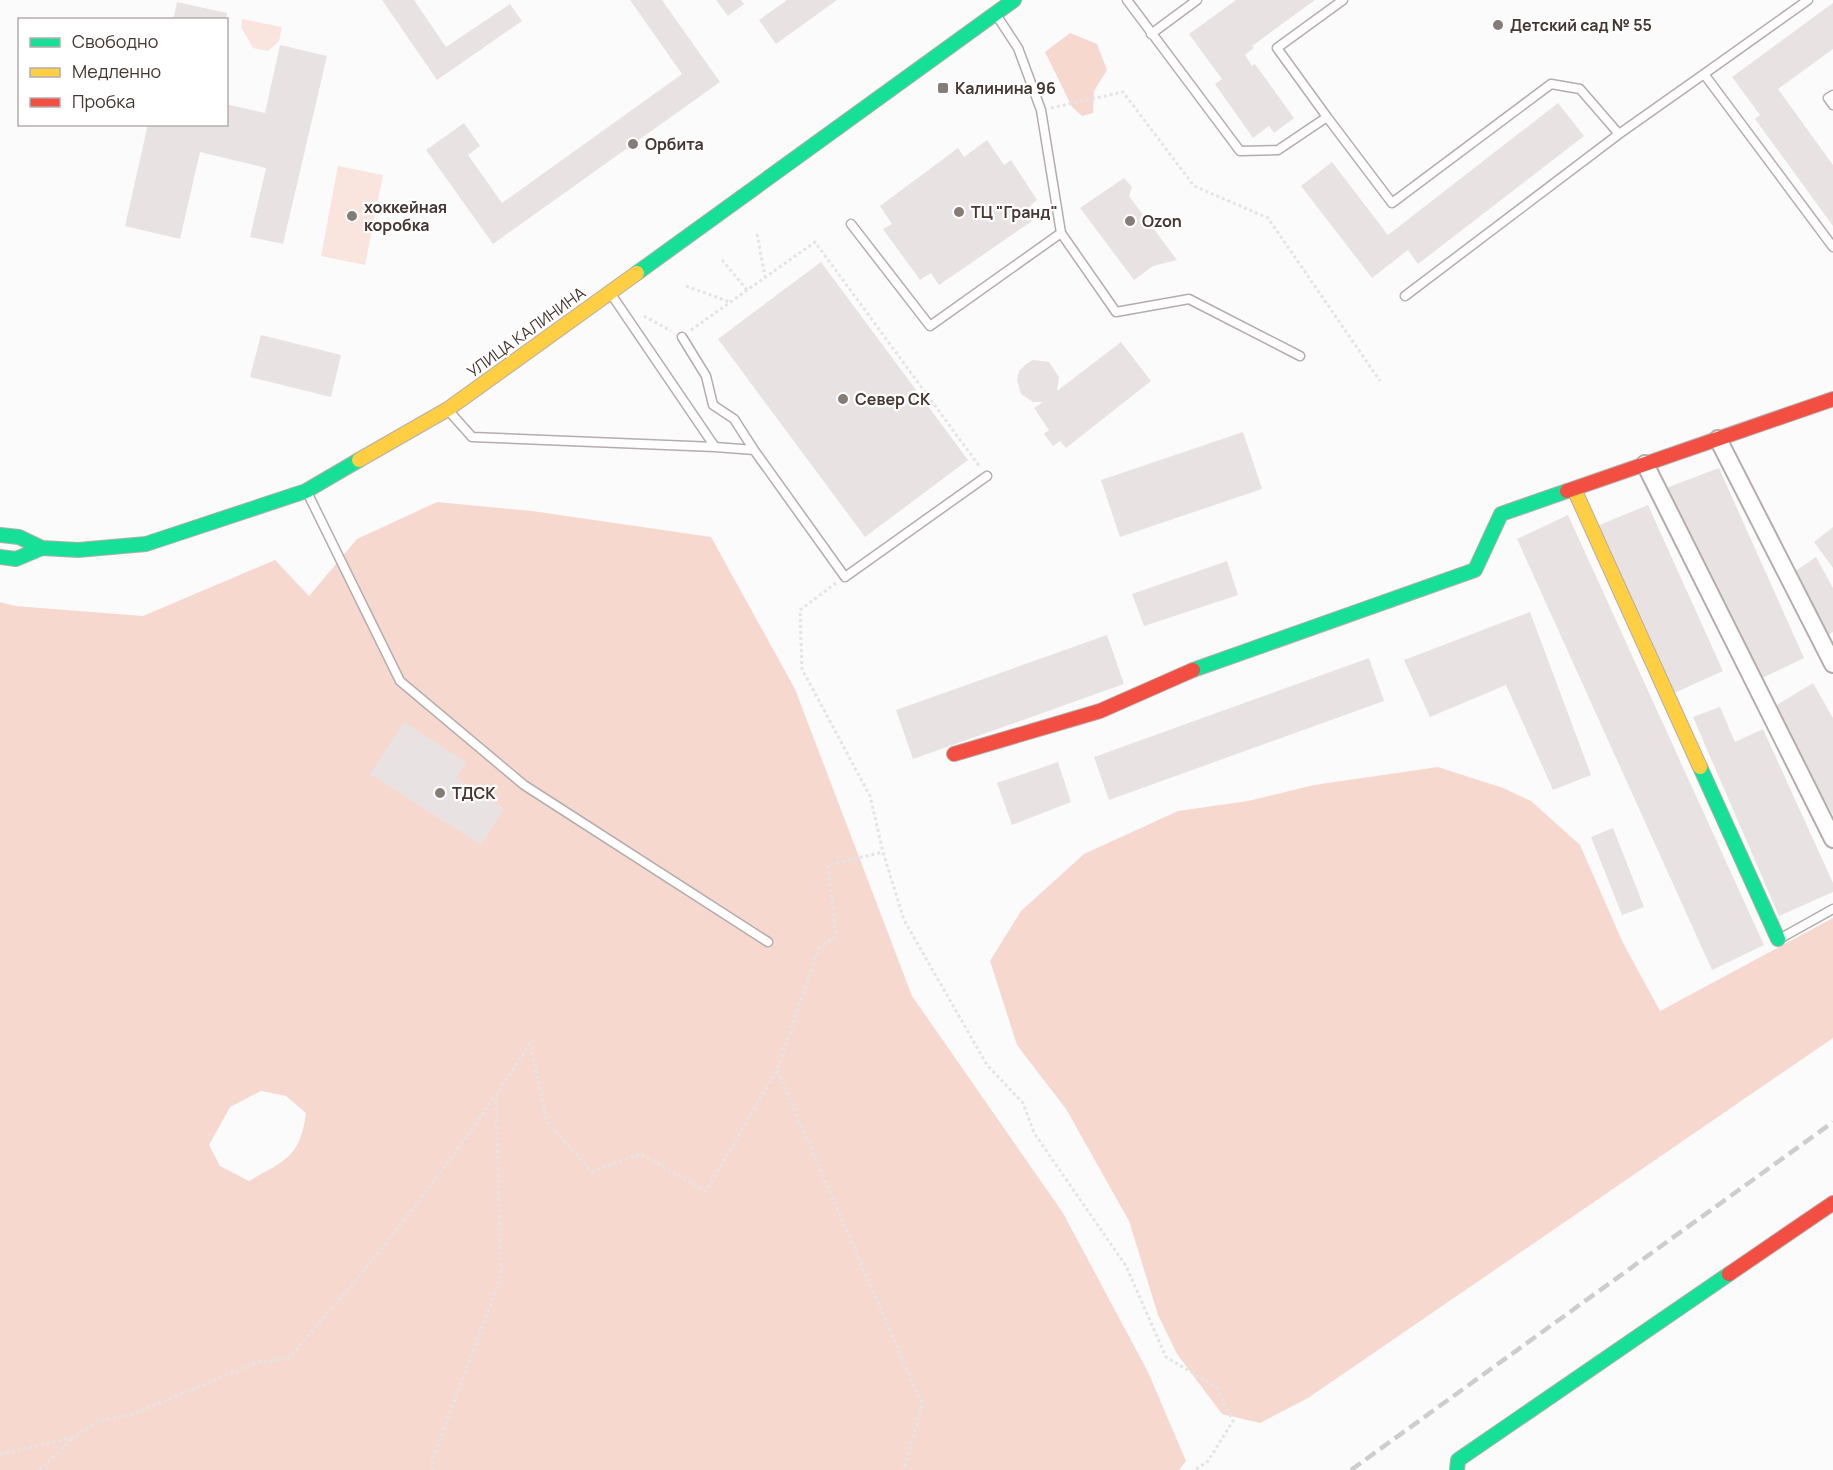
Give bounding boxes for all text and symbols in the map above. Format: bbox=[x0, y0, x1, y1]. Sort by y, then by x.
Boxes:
place label: Детский сад № 55 bbox=[1510, 14, 1652, 36]
legend bbox=[18, 18, 228, 126]
marker: Детский сад № 55 bbox=[1491, 18, 1505, 32]
text: Свободно bbox=[72, 29, 158, 53]
text: Медленно bbox=[72, 59, 161, 83]
place label: Калинина 96 bbox=[955, 77, 1056, 99]
marker: Калинина 96 bbox=[936, 81, 950, 95]
text: Пробка bbox=[72, 89, 135, 113]
place label: Орбита bbox=[645, 133, 704, 155]
marker: Орбита bbox=[626, 137, 640, 151]
place label: хоккейная коробка bbox=[364, 196, 447, 236]
place label: ТЦ "Гранд" bbox=[971, 201, 1058, 223]
marker: ТЦ "Гранд" bbox=[952, 205, 966, 219]
marker: хоккейная коробка bbox=[345, 209, 359, 223]
place label: Ozon bbox=[1142, 210, 1182, 232]
marker: Ozon bbox=[1123, 214, 1137, 228]
street label: УЛИЦА КАЛИНИНА bbox=[462, 282, 590, 382]
place label: Север СК bbox=[855, 388, 931, 410]
marker: Север СК bbox=[836, 392, 850, 406]
place label: ТДСК bbox=[452, 782, 496, 804]
marker: ТДСК bbox=[433, 786, 447, 800]

